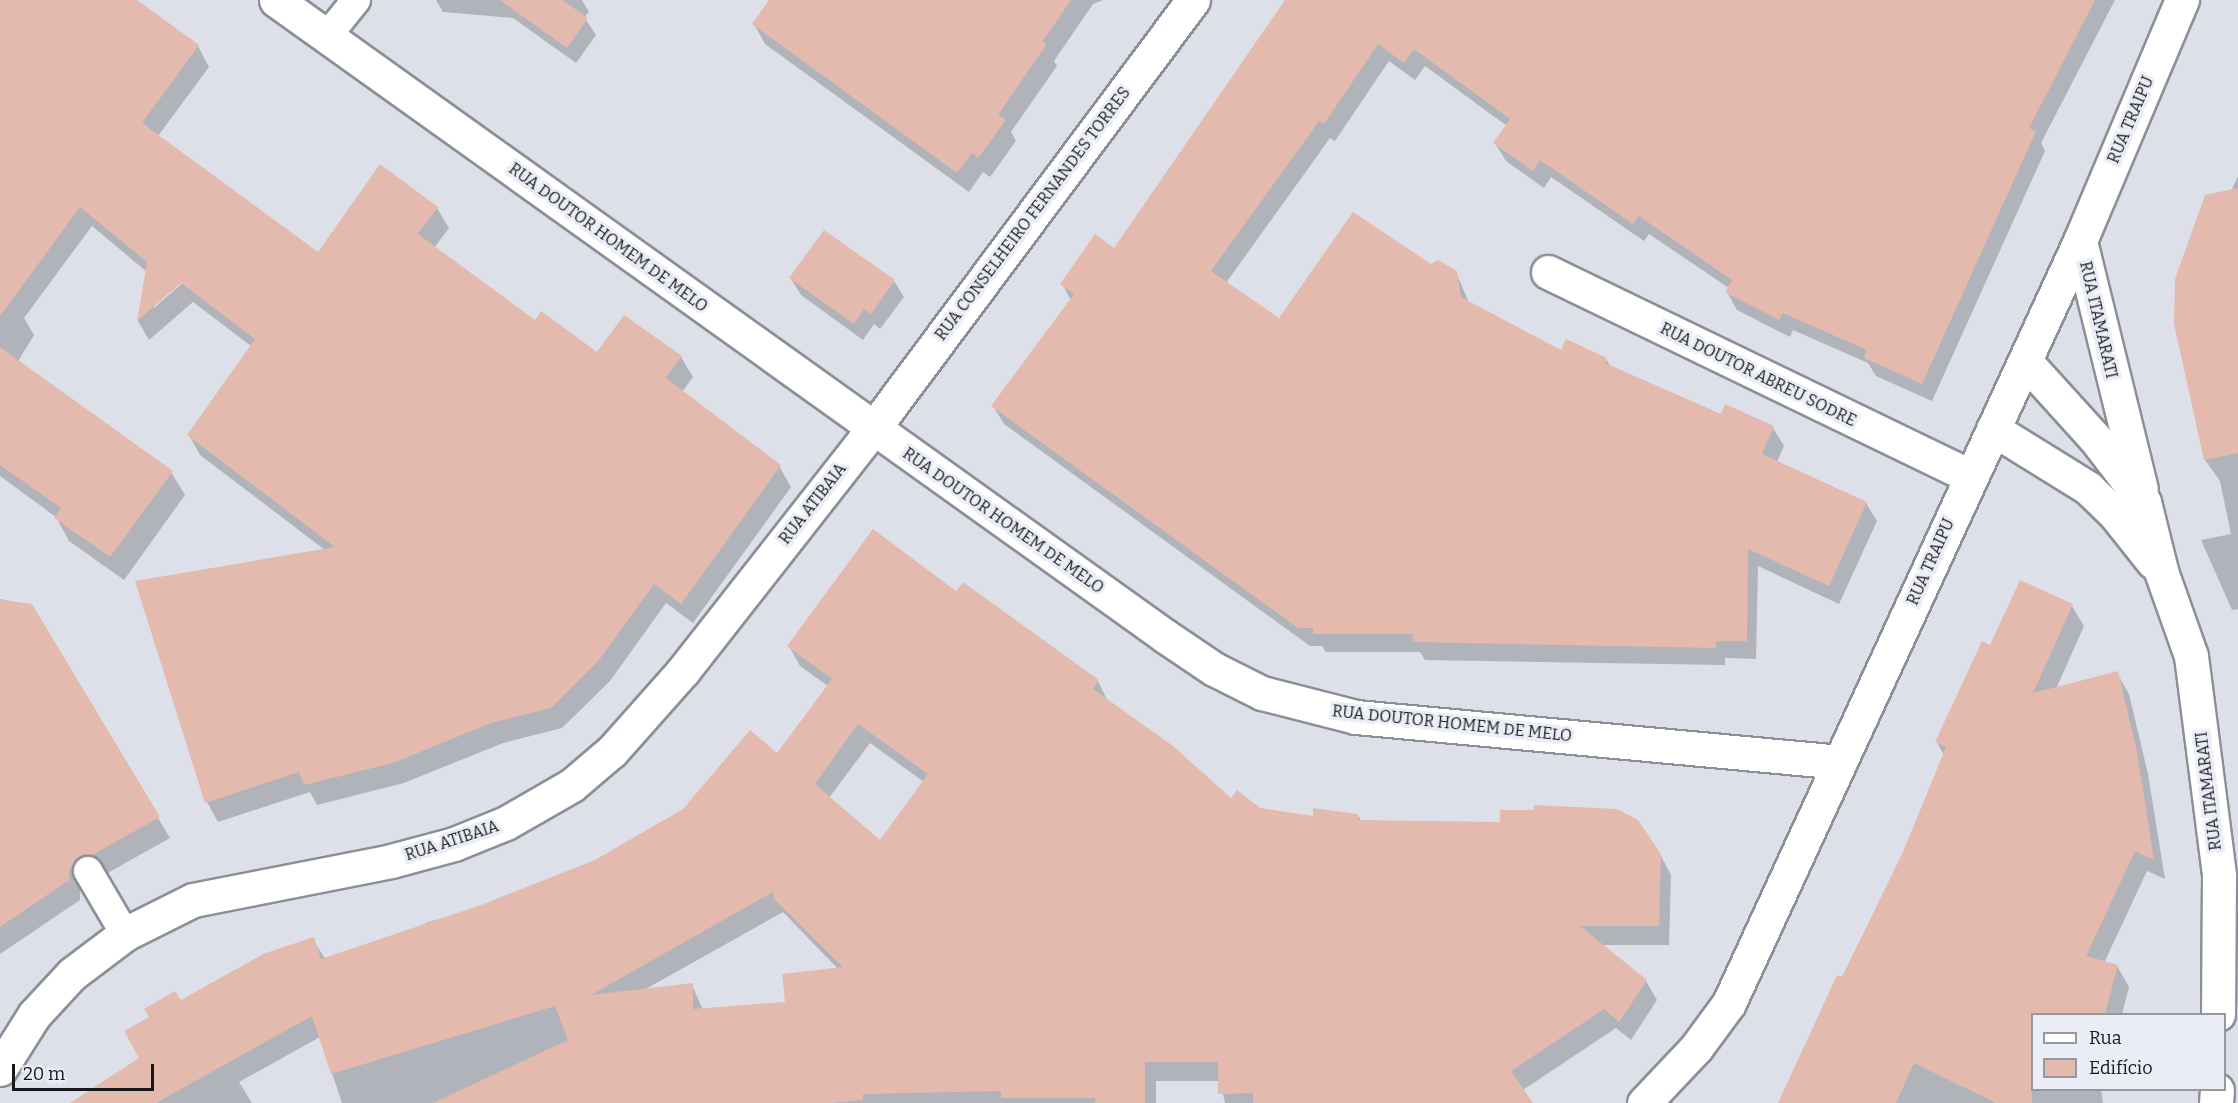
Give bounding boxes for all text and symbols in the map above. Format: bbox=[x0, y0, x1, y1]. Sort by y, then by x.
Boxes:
street label: RUA TRAIPU bbox=[2104, 73, 2158, 167]
street label: RUA CONSELHEIRO FERNANDES TORRES bbox=[931, 83, 1135, 345]
street label: RUA DOUTOR HOMEM DE MELO bbox=[505, 159, 711, 317]
street label: RUA ITAMARATI bbox=[2075, 260, 2121, 380]
street label: RUA DOUTOR ABREU SODRE bbox=[1657, 319, 1859, 431]
street label: RUA DOUTOR HOMEM DE MELO bbox=[899, 444, 1107, 598]
street label: RUA ATIBAIA bbox=[775, 460, 851, 548]
street label: RUA TRAIPU bbox=[1903, 516, 1959, 608]
street label: RUA DOUTOR HOMEM DE MELO bbox=[1331, 702, 1573, 746]
street label: RUA ITAMARATI bbox=[2192, 730, 2226, 852]
street label: RUA ATIBAIA bbox=[403, 817, 501, 865]
legend bbox=[2031, 1013, 2226, 1091]
text: Rua bbox=[2089, 1027, 2122, 1049]
scale bar bbox=[15, 1052, 158, 1090]
text: Edifício bbox=[2089, 1057, 2153, 1079]
text: 20 m bbox=[23, 1063, 65, 1085]

